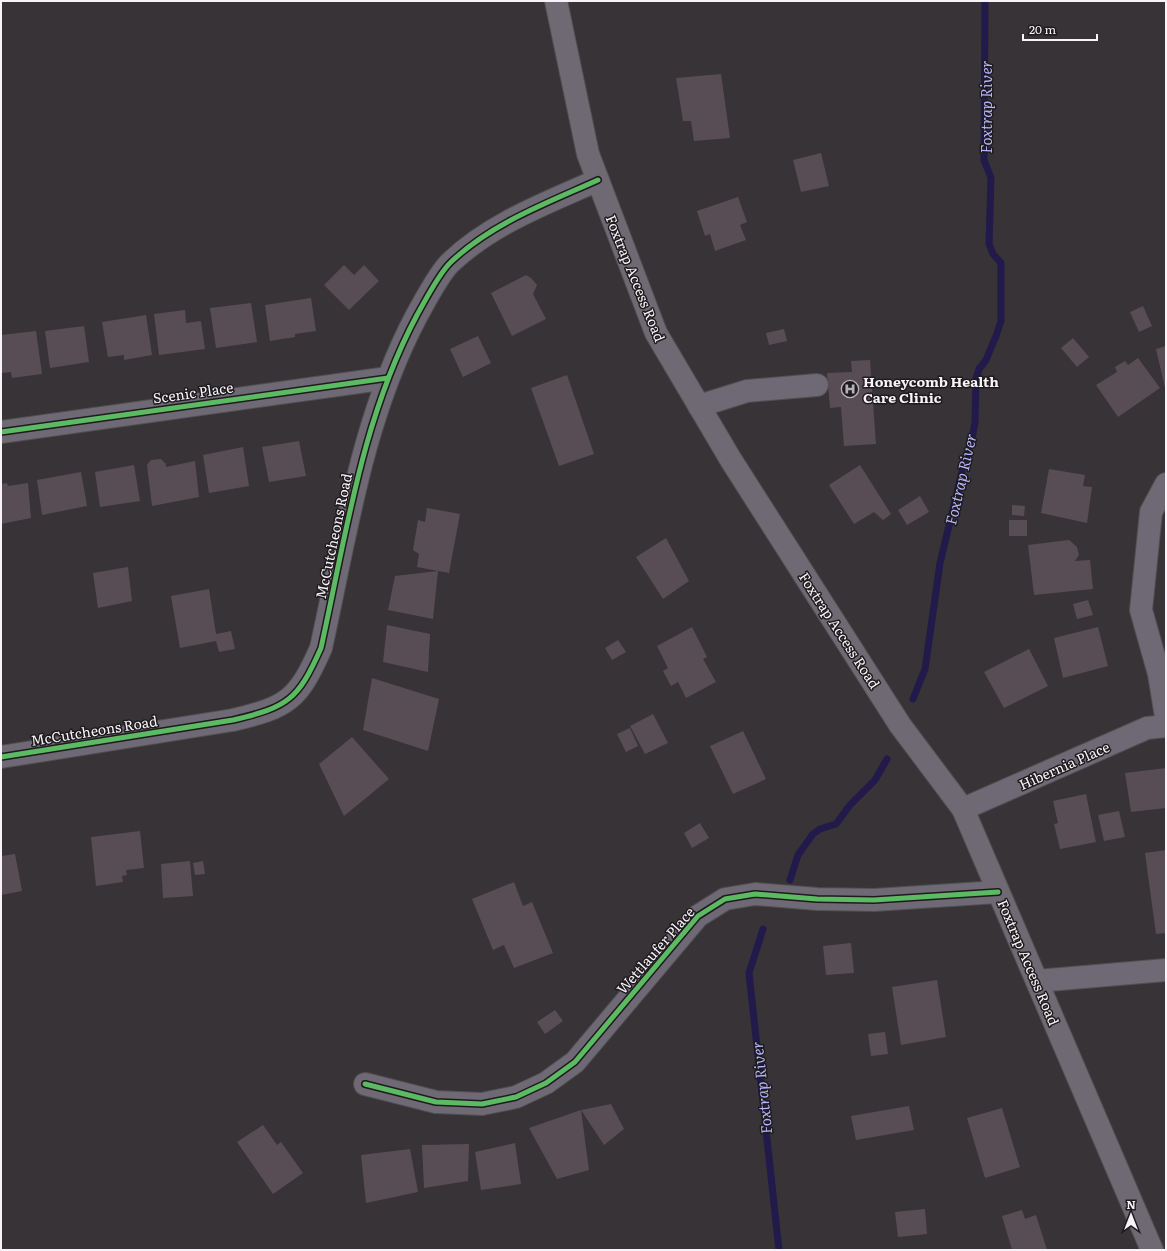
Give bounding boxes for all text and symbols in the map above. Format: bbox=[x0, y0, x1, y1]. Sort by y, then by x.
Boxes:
scale bar bbox=[1023, 16, 1097, 42]
text: 20 m bbox=[1029, 20, 1056, 38]
water label: Foxtrap River bbox=[974, 60, 997, 154]
street label: Foxtrap Access Road bbox=[601, 212, 671, 345]
place label: Honeycomb Health Care Clinic bbox=[863, 371, 999, 407]
street label: Scenic Place bbox=[152, 376, 234, 408]
hospital icon: Honeycomb Health Care Clinic bbox=[840, 379, 860, 399]
water label: Foxtrap River bbox=[938, 431, 982, 527]
street label: McCutcheons Road bbox=[310, 471, 356, 601]
street label: Foxtrap Access Road bbox=[795, 568, 885, 692]
street label: McCutcheons Road bbox=[29, 710, 159, 750]
street label: Hibernia Place bbox=[1015, 736, 1113, 794]
street label: Foxtrap Access Road bbox=[993, 896, 1065, 1028]
street label: Wettlaufer Place bbox=[611, 902, 699, 998]
water label: Foxtrap River bbox=[745, 1040, 777, 1135]
north arrow bbox=[1111, 1195, 1151, 1235]
text: N bbox=[1126, 1196, 1136, 1212]

